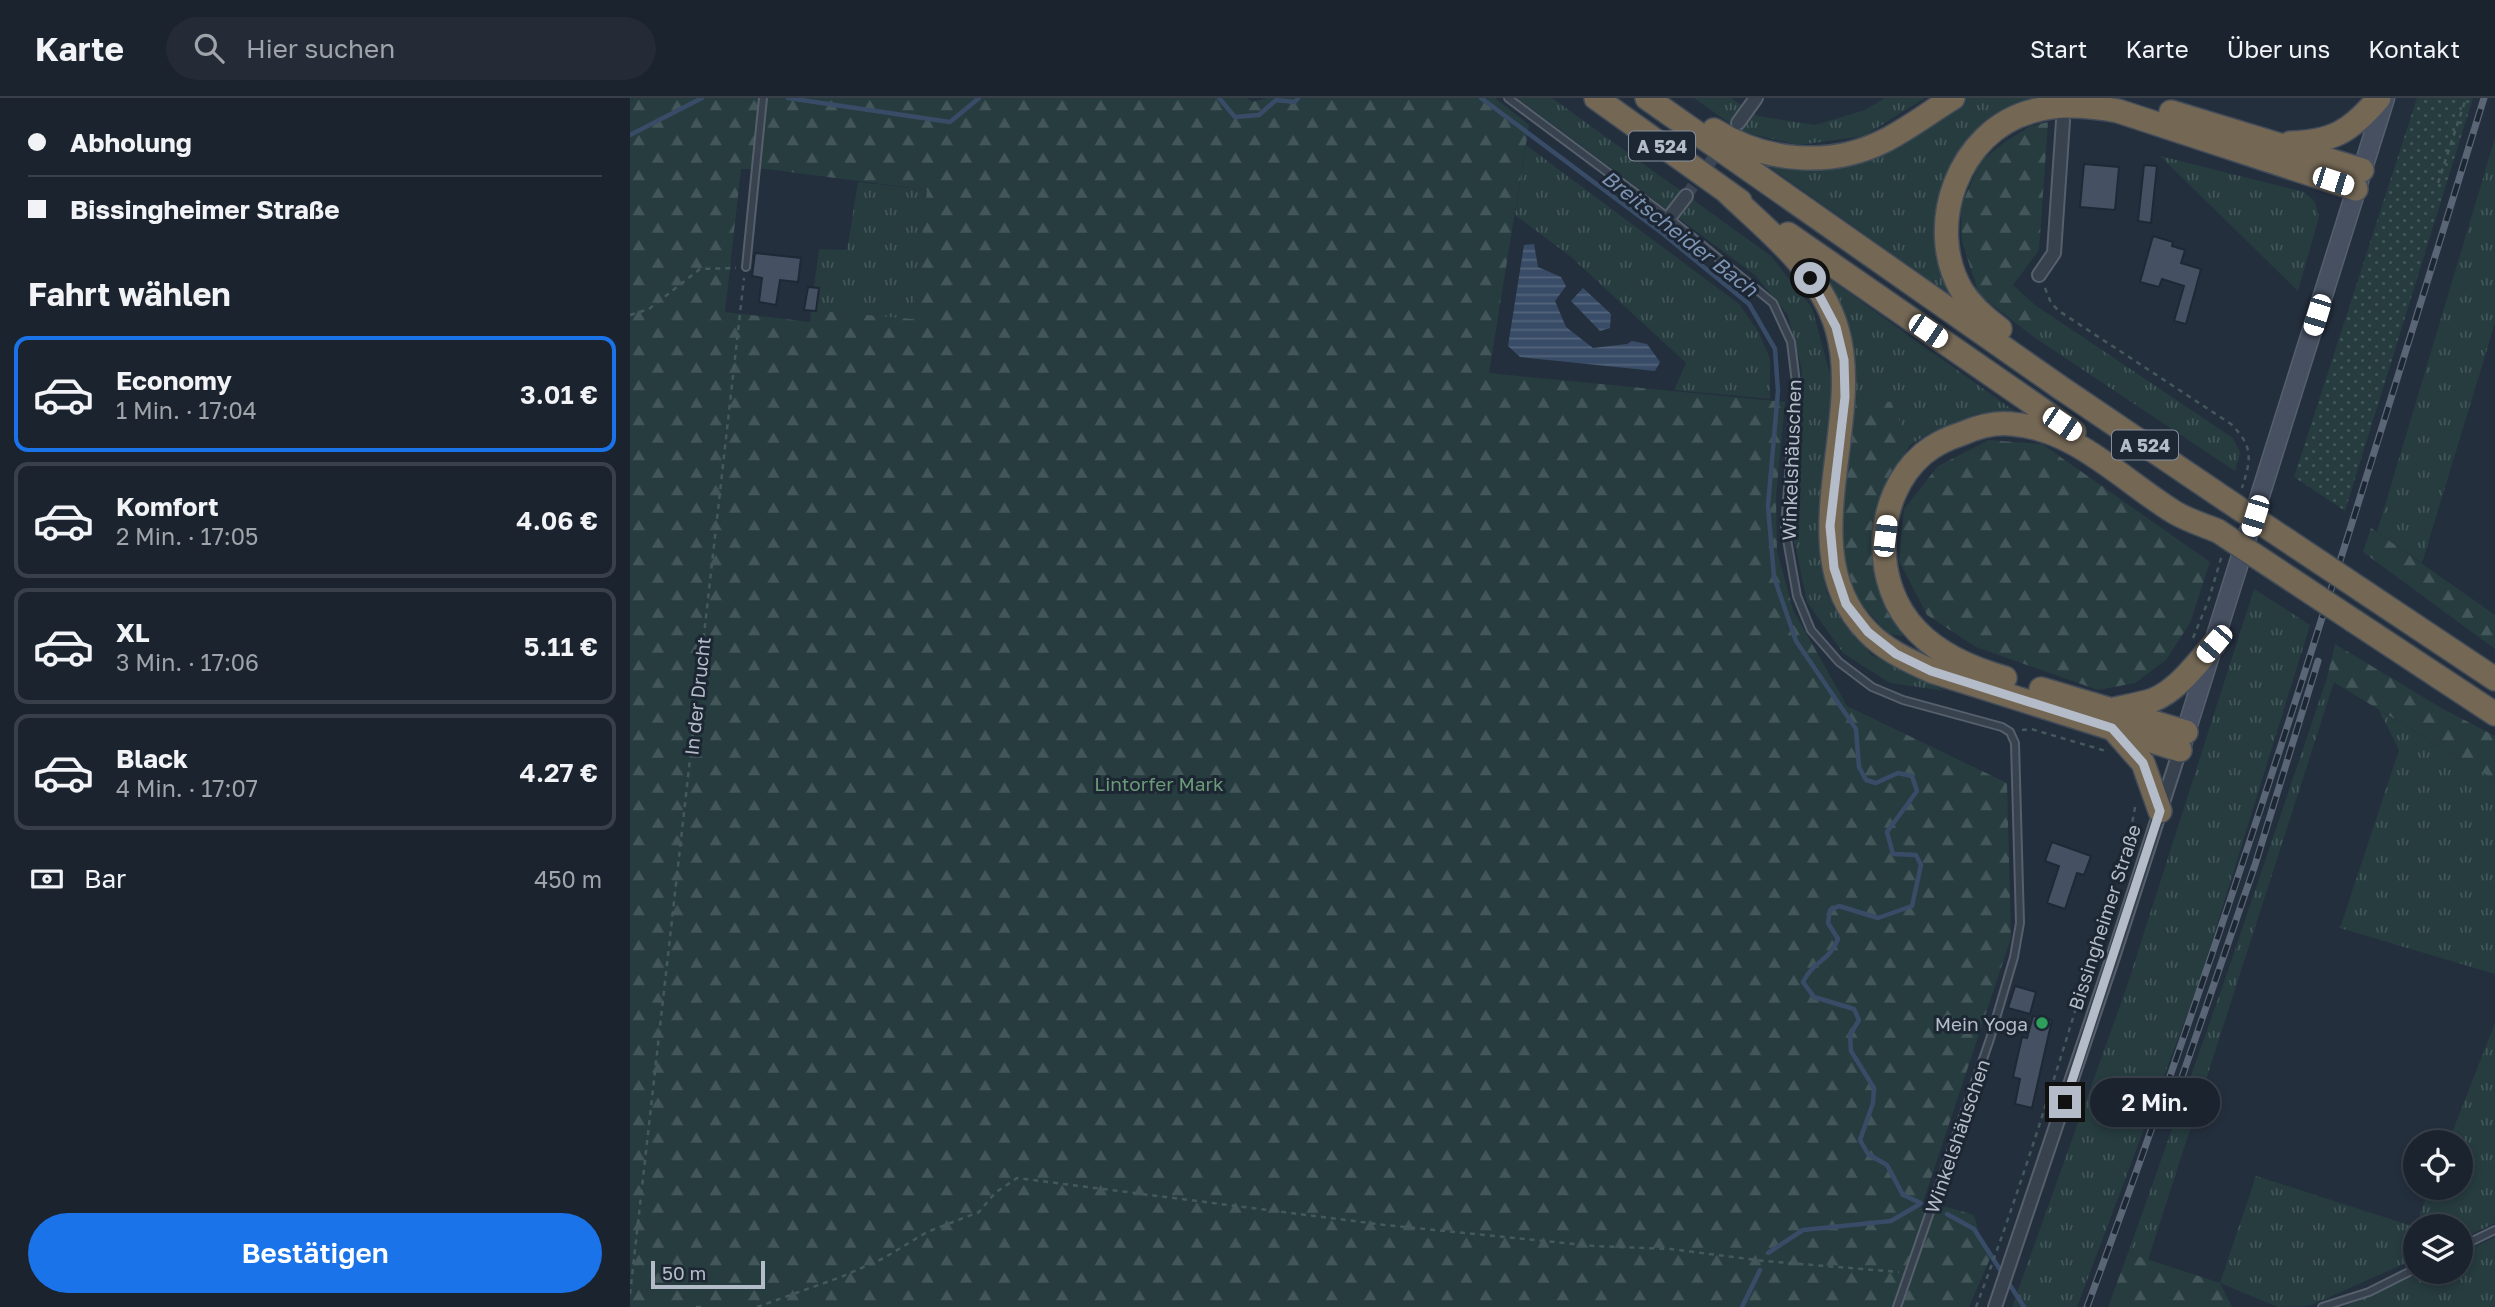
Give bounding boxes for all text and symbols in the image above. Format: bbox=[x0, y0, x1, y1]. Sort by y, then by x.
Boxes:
search box bbox=[166, 17, 656, 80]
text: Karte bbox=[35, 29, 124, 68]
icon: search bbox=[190, 29, 228, 67]
text: Hier suchen bbox=[246, 33, 395, 64]
text: Start bbox=[2030, 34, 2087, 63]
text: Karte bbox=[2125, 34, 2189, 63]
text: Über uns bbox=[2227, 34, 2330, 63]
text: Kontakt bbox=[2368, 34, 2460, 63]
text: Abholung bbox=[70, 127, 192, 158]
road number: A 524 bbox=[1629, 131, 1695, 160]
water label: Breitscheider Bach bbox=[1597, 164, 1764, 303]
car bbox=[2310, 165, 2357, 197]
text: Bissingheimer Straße bbox=[70, 194, 340, 225]
route start bbox=[1794, 262, 1826, 294]
text: Fahrt wählen bbox=[28, 275, 231, 313]
car bbox=[2301, 292, 2334, 338]
car bbox=[1905, 311, 1952, 351]
icon: car bbox=[32, 363, 95, 426]
text: Economy bbox=[116, 365, 232, 396]
text: 3.01 € bbox=[520, 379, 598, 410]
street label: Winkelshäuschen bbox=[1777, 379, 1805, 541]
text: 1 Min. · 17:04 bbox=[116, 396, 257, 424]
car bbox=[2039, 404, 2086, 444]
road number: A 524 bbox=[2112, 430, 2178, 460]
icon: car bbox=[32, 489, 95, 552]
text: Komfort bbox=[116, 491, 219, 522]
car bbox=[2239, 493, 2272, 539]
text: 4.06 € bbox=[516, 505, 598, 536]
car bbox=[1873, 514, 1898, 558]
text: 2 Min. · 17:05 bbox=[116, 522, 258, 550]
icon: car bbox=[32, 615, 95, 678]
text: XL bbox=[116, 617, 150, 648]
car bbox=[2193, 621, 2236, 667]
text: 5.11 € bbox=[524, 631, 598, 662]
street label: In der Drucht bbox=[679, 636, 715, 756]
text: 3 Min. · 17:06 bbox=[116, 648, 259, 676]
icon: car bbox=[32, 741, 95, 804]
text: Black bbox=[116, 743, 188, 774]
text: 4.27 € bbox=[520, 757, 598, 788]
park label: Lintorfer Mark bbox=[1094, 772, 1224, 795]
text: 4 Min. · 17:07 bbox=[116, 774, 258, 802]
street label: Bissingheimer Straße bbox=[2063, 821, 2145, 1013]
icon: cash bbox=[28, 860, 66, 898]
text: Bar bbox=[84, 863, 126, 894]
text: 450 m bbox=[534, 865, 602, 893]
place label: Mein Yoga bbox=[1935, 1012, 2028, 1035]
marker: Mein Yoga bbox=[2034, 1015, 2050, 1031]
street label: Winkelshäuschen bbox=[1920, 1056, 1994, 1216]
callout: 2 Min. bbox=[2090, 1077, 2219, 1126]
route end bbox=[2049, 1086, 2081, 1118]
text: 2 Min. bbox=[2121, 1088, 2189, 1116]
map controls bbox=[2403, 1130, 2473, 1284]
button: locate bbox=[2403, 1130, 2473, 1200]
button: Bestätigen bbox=[28, 1213, 602, 1293]
button: layers bbox=[2403, 1214, 2473, 1284]
scale bar bbox=[651, 1258, 765, 1290]
text: 50 m bbox=[662, 1261, 706, 1284]

